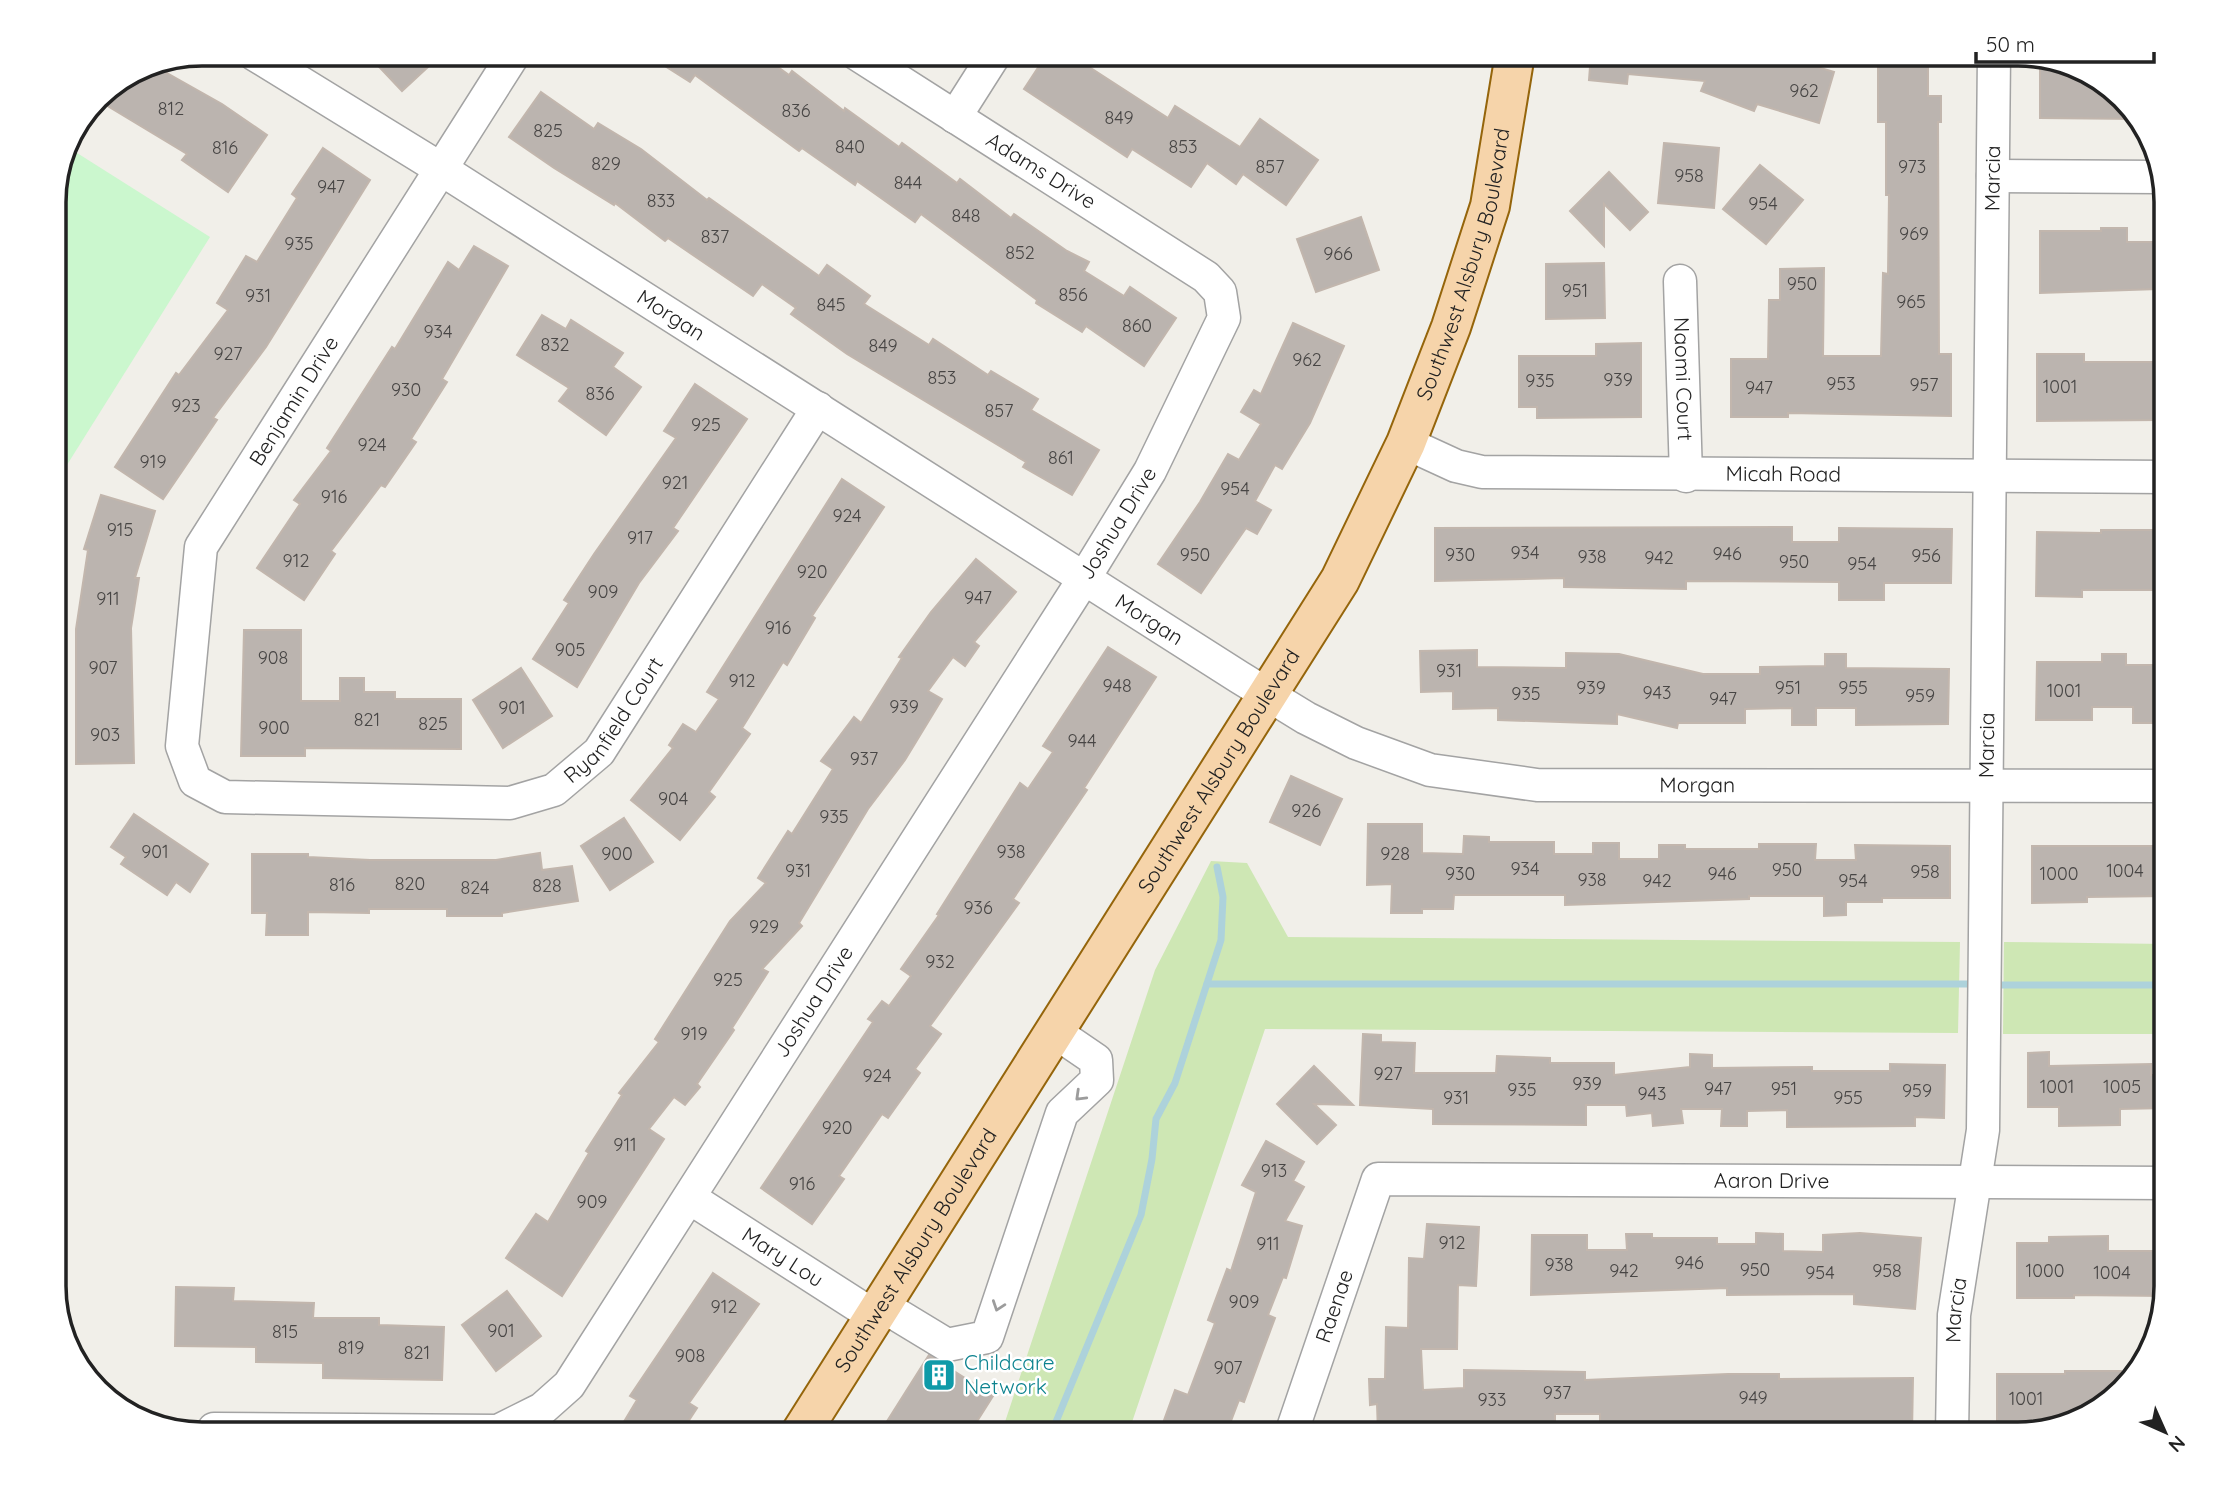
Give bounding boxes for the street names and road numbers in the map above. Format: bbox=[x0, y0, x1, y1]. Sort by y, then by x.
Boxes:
street label: Adams Drive bbox=[982, 126, 1101, 214]
street label: Southwest Alsbury Boulevard bbox=[1410, 126, 1515, 404]
street label: Marcia bbox=[1978, 145, 2005, 211]
street label: Morgan bbox=[632, 283, 710, 346]
street label: Naomi Court bbox=[1669, 317, 1699, 441]
street label: Benjamin Drive bbox=[243, 331, 343, 470]
street label: Micah Road bbox=[1726, 460, 1841, 487]
street label: Joshua Drive bbox=[1073, 462, 1161, 584]
street label: Morgan bbox=[1111, 588, 1189, 650]
street label: Southwest Alsbury Boulevard bbox=[1131, 644, 1305, 898]
street label: Ryanfield Court bbox=[558, 652, 668, 788]
street label: Marcia bbox=[1973, 712, 1999, 778]
street label: Morgan bbox=[1659, 771, 1735, 797]
street label: Joshua Drive bbox=[768, 941, 858, 1062]
street label: Southwest Alsbury Boulevard bbox=[828, 1123, 1002, 1377]
street label: Aaron Drive bbox=[1714, 1167, 1829, 1193]
street label: Mary Lou bbox=[738, 1221, 829, 1292]
street label: Raenae bbox=[1309, 1266, 1358, 1346]
street label: Marcia bbox=[1940, 1275, 1972, 1343]

